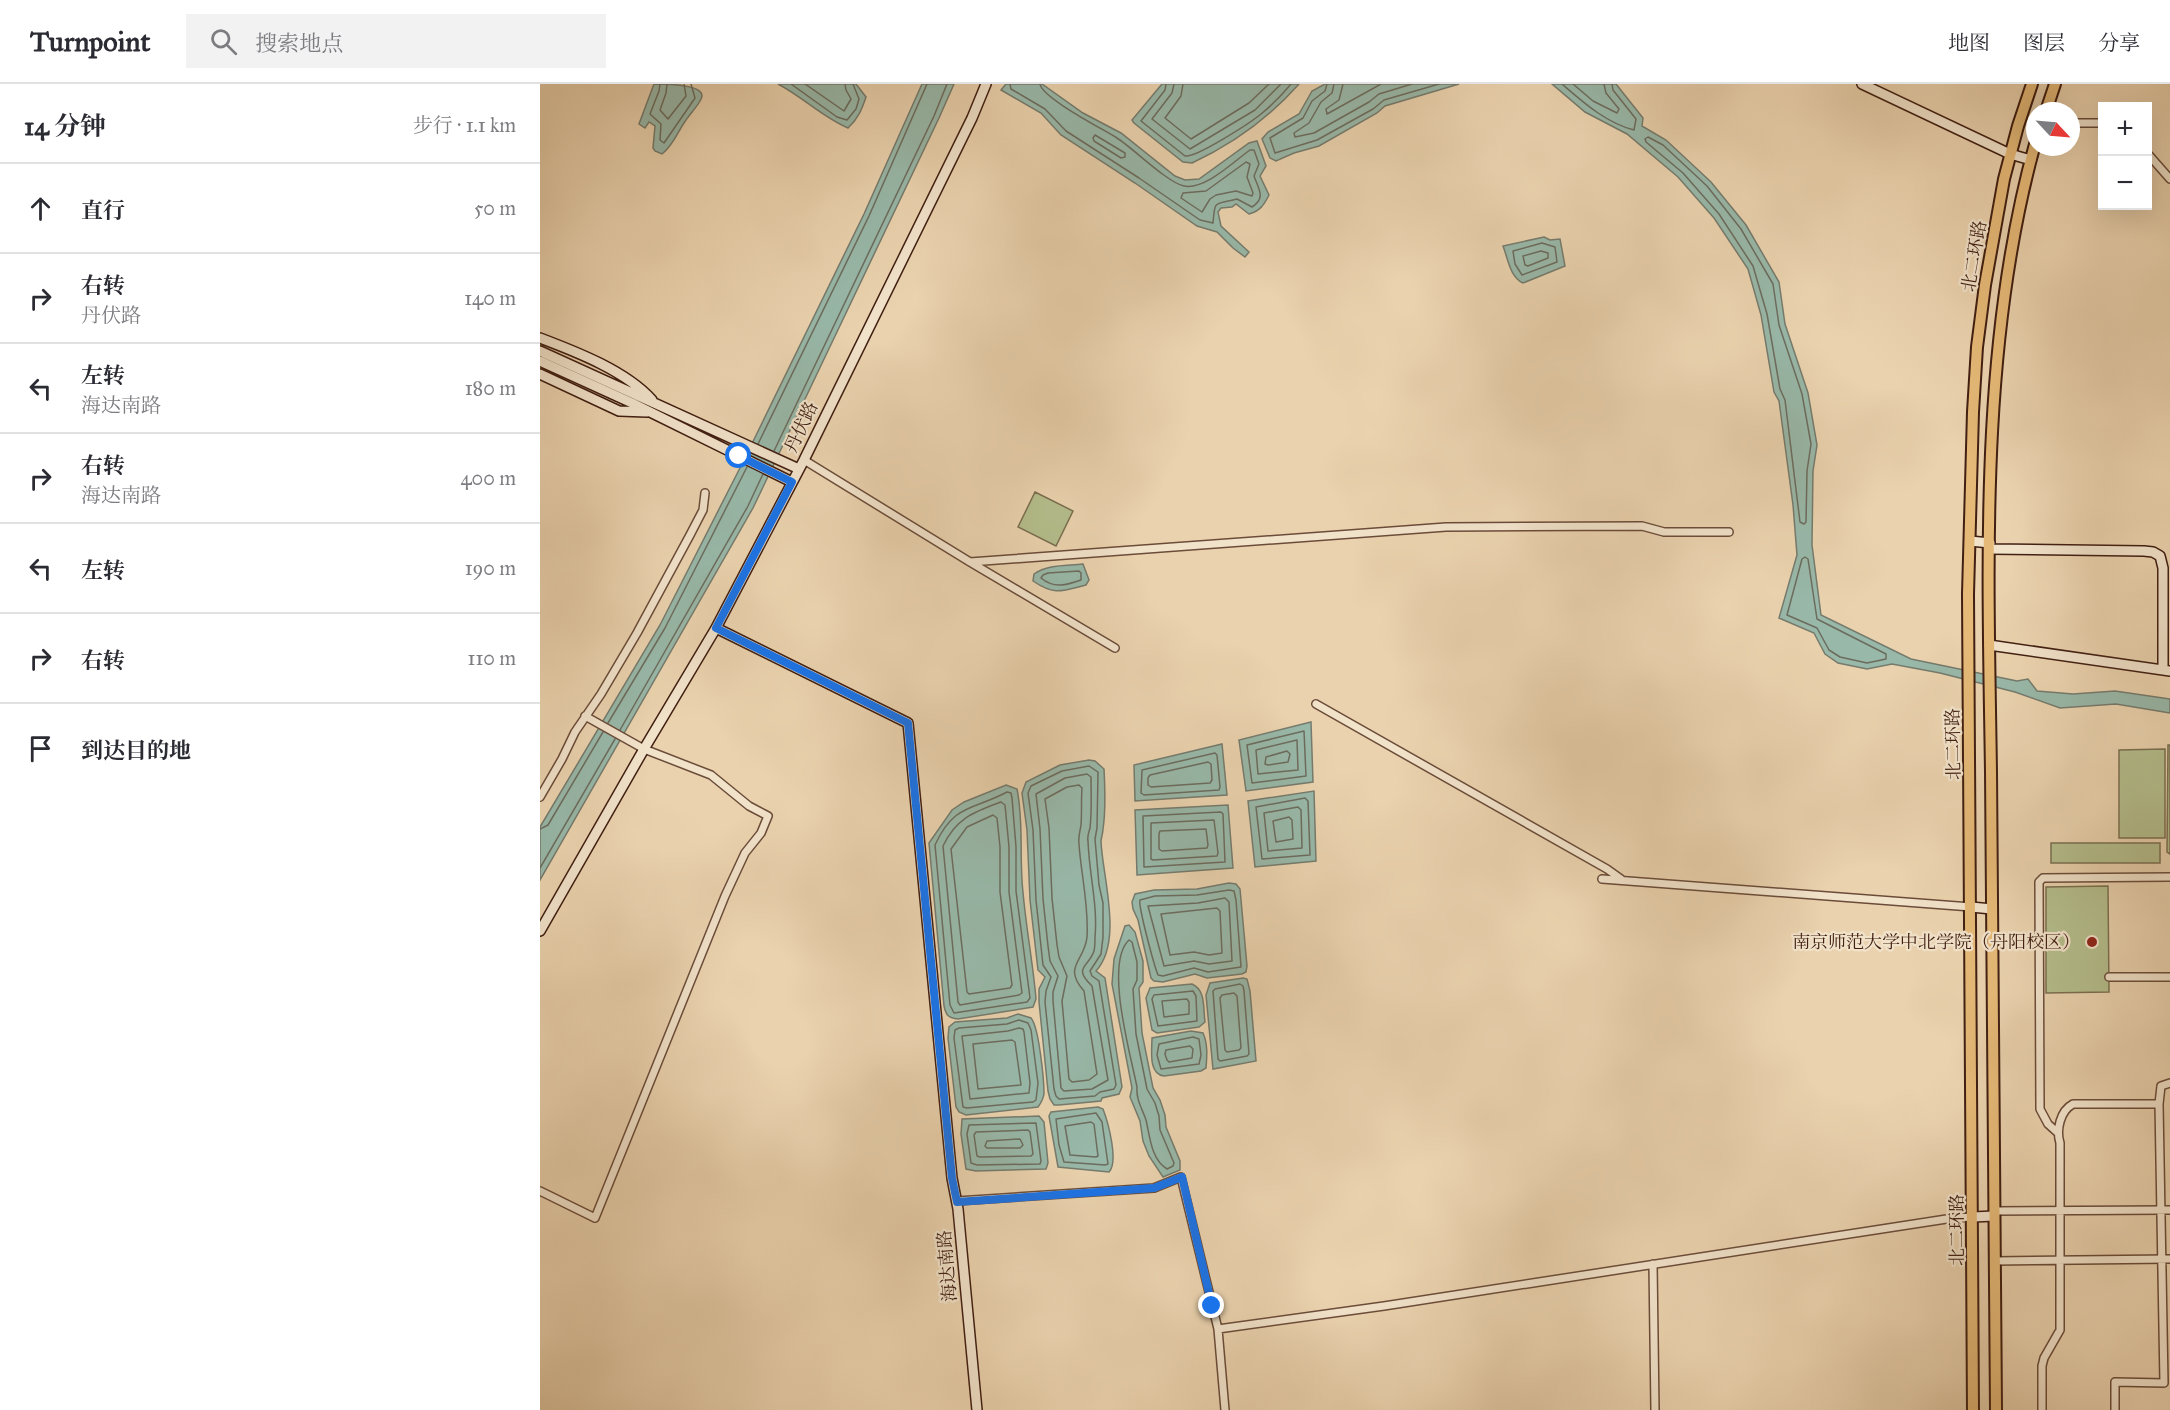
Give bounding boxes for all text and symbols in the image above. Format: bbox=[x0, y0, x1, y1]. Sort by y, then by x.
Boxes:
search box bbox=[186, 14, 606, 68]
text: Turnpoint bbox=[30, 24, 150, 59]
icon: search bbox=[207, 25, 240, 58]
text: 搜索地点 bbox=[255, 30, 343, 57]
text: 地图 bbox=[1948, 30, 1990, 56]
text: 图层 bbox=[2023, 30, 2065, 56]
text: 分享 bbox=[2098, 30, 2140, 56]
north arrow bbox=[2026, 102, 2080, 156]
map controls bbox=[2098, 102, 2152, 210]
button: + bbox=[2098, 102, 2152, 156]
text: 14 分钟 bbox=[24, 110, 106, 142]
text: 步行 · 1.1 km bbox=[413, 113, 516, 137]
button: − bbox=[2098, 156, 2152, 210]
icon: ahead bbox=[24, 192, 57, 225]
text: 50 m bbox=[474, 196, 516, 220]
text: 直行 bbox=[81, 197, 125, 224]
street label: 北二环路 bbox=[1957, 219, 1991, 293]
text: 右转 bbox=[81, 272, 125, 299]
icon: right bbox=[24, 282, 57, 315]
text: 140 m bbox=[464, 286, 516, 310]
text: 丹伏路 bbox=[81, 303, 141, 327]
text: 左转 bbox=[81, 362, 125, 389]
icon: left bbox=[24, 372, 57, 405]
text: 180 m bbox=[465, 376, 516, 400]
text: 海达南路 bbox=[81, 393, 161, 417]
street label: 丹伏路 bbox=[780, 398, 822, 456]
route start bbox=[725, 442, 751, 468]
text: 右转 bbox=[81, 452, 125, 479]
icon: right bbox=[24, 462, 57, 495]
text: 400 m bbox=[460, 466, 516, 490]
text: 海达南路 bbox=[81, 483, 161, 507]
icon: left bbox=[24, 552, 57, 585]
text: 190 m bbox=[465, 556, 516, 580]
text: 左转 bbox=[81, 557, 125, 584]
icon: right bbox=[24, 642, 57, 675]
text: 110 m bbox=[468, 646, 516, 670]
text: 右转 bbox=[81, 647, 125, 674]
street label: 北二环路 bbox=[1941, 708, 1965, 780]
icon: arrive bbox=[24, 732, 57, 765]
text: 到达目的地 bbox=[81, 737, 191, 764]
place label: 南京师范大学中北学院（丹阳校区） bbox=[1792, 931, 2080, 953]
marker: 南京师范大学中北学院（丹阳校区） bbox=[2085, 935, 2099, 949]
street label: 北二环路 bbox=[1946, 1194, 1968, 1266]
street label: 海达南路 bbox=[933, 1229, 961, 1303]
route end bbox=[1198, 1292, 1224, 1318]

